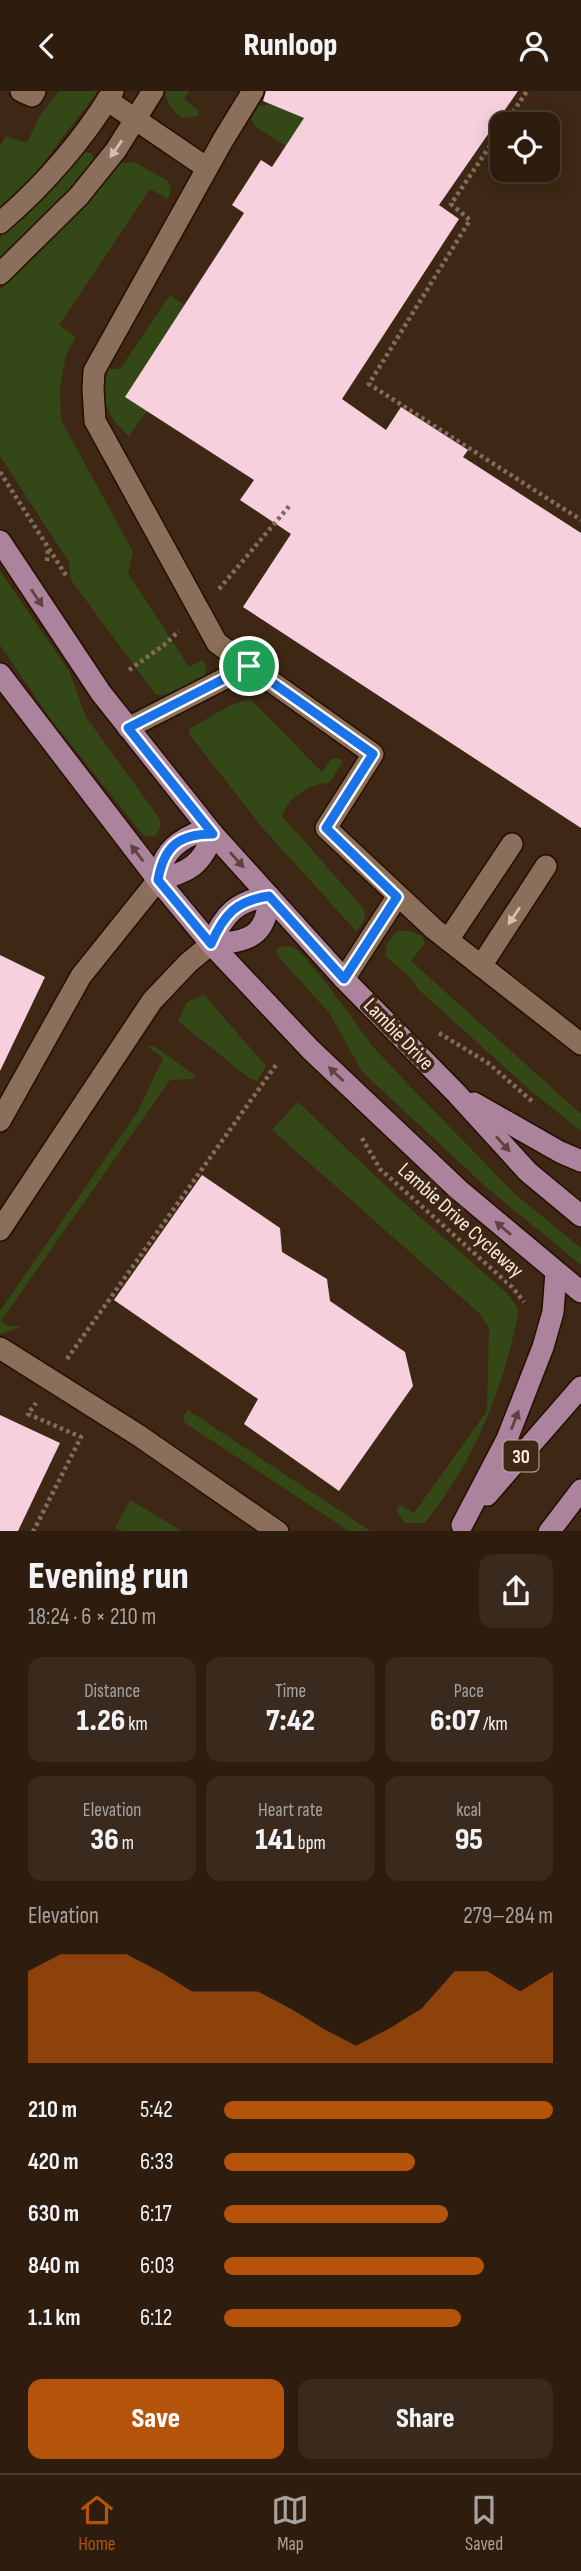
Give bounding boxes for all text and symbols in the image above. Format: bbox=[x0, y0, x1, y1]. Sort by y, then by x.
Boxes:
text: Runloop bbox=[243, 26, 338, 65]
icon: back bbox=[28, 27, 66, 65]
icon: person bbox=[515, 27, 553, 65]
map controls bbox=[490, 112, 560, 182]
button: locate bbox=[490, 112, 560, 182]
one-way arrow bbox=[109, 140, 123, 158]
one-way arrow bbox=[31, 588, 44, 608]
pin bbox=[219, 636, 279, 696]
icon: arrive bbox=[230, 647, 268, 685]
one-way arrow bbox=[130, 845, 145, 863]
one-way arrow bbox=[229, 851, 245, 869]
one-way arrow bbox=[507, 906, 520, 926]
street label: Lambie Drive bbox=[358, 993, 439, 1076]
one-way arrow bbox=[328, 1066, 345, 1082]
one-way arrow bbox=[494, 1135, 510, 1152]
street label: Lambie Drive Cycleway bbox=[393, 1158, 528, 1283]
one-way arrow bbox=[495, 1221, 512, 1236]
one-way arrow bbox=[509, 1410, 520, 1431]
road number: 30 bbox=[504, 1441, 538, 1471]
text: Evening run bbox=[28, 1554, 189, 1599]
button: share bbox=[479, 1554, 553, 1628]
text: 18:24 · 6 × 210 m bbox=[28, 1603, 156, 1631]
text: Distance bbox=[84, 1680, 140, 1703]
text: Time bbox=[275, 1680, 306, 1703]
text: Pace bbox=[454, 1680, 484, 1703]
text: 1.26 bbox=[77, 1703, 125, 1739]
text: 7:42 bbox=[266, 1703, 315, 1739]
text: 6:07 bbox=[430, 1703, 480, 1739]
text: km bbox=[125, 1713, 148, 1736]
text: /km bbox=[480, 1713, 508, 1736]
text: Elevation bbox=[83, 1799, 141, 1822]
text: Heart rate bbox=[258, 1799, 323, 1822]
text: kcal bbox=[456, 1799, 481, 1822]
text: 36 bbox=[90, 1822, 119, 1858]
text: 141 bbox=[255, 1822, 295, 1858]
text: 95 bbox=[455, 1822, 483, 1858]
text: m bbox=[119, 1832, 134, 1855]
text: bpm bbox=[295, 1832, 326, 1855]
text: Elevation bbox=[28, 1902, 99, 1930]
text: 279–284 m bbox=[463, 1902, 553, 1930]
text: 210 m bbox=[28, 2096, 77, 2124]
text: 5:42 bbox=[140, 2096, 173, 2124]
text: 420 m bbox=[28, 2148, 79, 2176]
text: 6:33 bbox=[140, 2148, 174, 2176]
text: 630 m bbox=[28, 2200, 79, 2228]
text: 6:17 bbox=[140, 2200, 172, 2228]
text: 840 m bbox=[28, 2252, 80, 2280]
text: 6:03 bbox=[140, 2252, 174, 2280]
text: 1.1 km bbox=[28, 2304, 81, 2332]
text: 6:12 bbox=[140, 2304, 172, 2332]
button: Save bbox=[28, 2379, 284, 2459]
button: Share bbox=[298, 2379, 553, 2459]
tab: Home bbox=[78, 2491, 116, 2556]
tab: Map bbox=[271, 2491, 309, 2556]
tab: Saved bbox=[465, 2491, 503, 2556]

